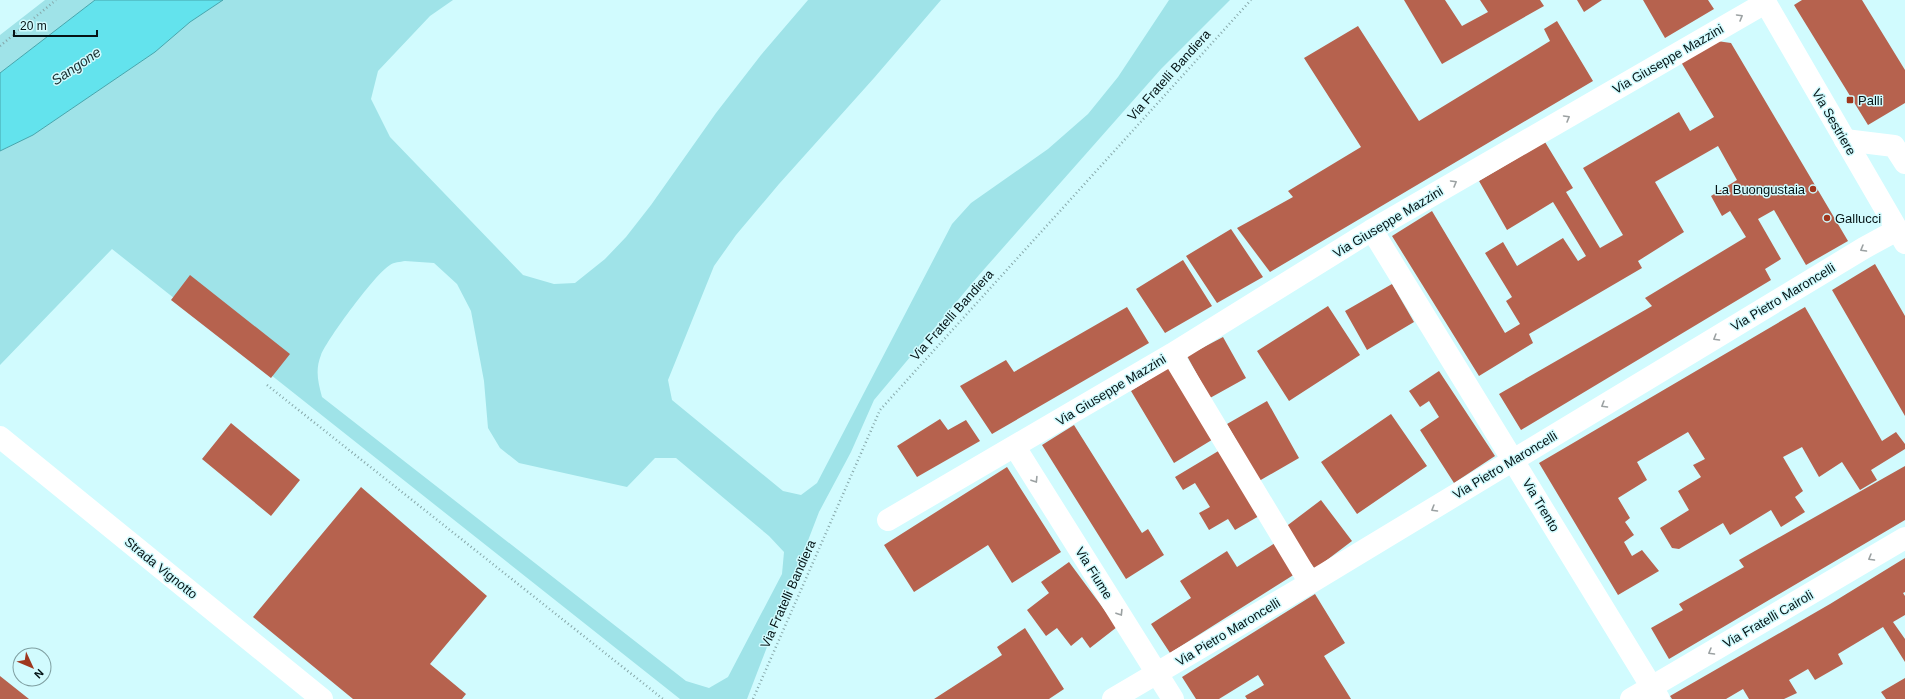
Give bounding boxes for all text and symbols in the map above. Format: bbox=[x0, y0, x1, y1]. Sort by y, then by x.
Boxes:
scale bar bbox=[14, 12, 97, 38]
one-way arrow bbox=[1736, 14, 1743, 21]
text: 20 m bbox=[20, 19, 47, 33]
street label: Via Giuseppe Mazzini bbox=[1610, 21, 1726, 97]
street label: Via Fratelli Bandiera bbox=[1124, 26, 1214, 123]
water label: Sangone bbox=[48, 44, 104, 88]
street label: Via Sestriere bbox=[1809, 86, 1859, 158]
place label: Palli bbox=[1858, 93, 1883, 108]
marker: Palli bbox=[1845, 95, 1855, 105]
one-way arrow bbox=[1563, 115, 1570, 122]
one-way arrow bbox=[1450, 180, 1457, 187]
place label: La Buongustaia bbox=[1715, 182, 1806, 197]
street label: Via Giuseppe Mazzini bbox=[1330, 183, 1446, 261]
marker: La Buongustaia bbox=[1808, 184, 1818, 194]
place label: Gallucci bbox=[1835, 211, 1881, 226]
marker: Gallucci bbox=[1822, 213, 1832, 223]
one-way arrow bbox=[1860, 244, 1867, 251]
street label: Via Pietro Maroncelli bbox=[1728, 260, 1838, 334]
street label: Via Fratelli Bandiera bbox=[907, 266, 997, 363]
one-way arrow bbox=[1713, 333, 1720, 340]
street label: Via Giuseppe Mazzini bbox=[1053, 351, 1169, 429]
one-way arrow bbox=[1601, 400, 1608, 408]
street label: Via Pietro Maroncelli bbox=[1450, 428, 1560, 502]
one-way arrow bbox=[1031, 476, 1038, 483]
street label: Via Trento bbox=[1519, 476, 1563, 534]
one-way arrow bbox=[1431, 504, 1438, 511]
street label: Strada Vignotto bbox=[122, 534, 200, 602]
street label: Via Fratelli Bandiera bbox=[757, 537, 819, 650]
street label: Via Fiume bbox=[1072, 544, 1116, 602]
one-way arrow bbox=[1868, 554, 1875, 561]
street label: Via Fratelli Cairoli bbox=[1720, 587, 1816, 651]
street label: Via Pietro Maroncelli bbox=[1173, 595, 1283, 669]
one-way arrow bbox=[1115, 609, 1122, 616]
north arrow bbox=[12, 647, 52, 687]
one-way arrow bbox=[1708, 648, 1715, 655]
text: N bbox=[32, 667, 46, 681]

